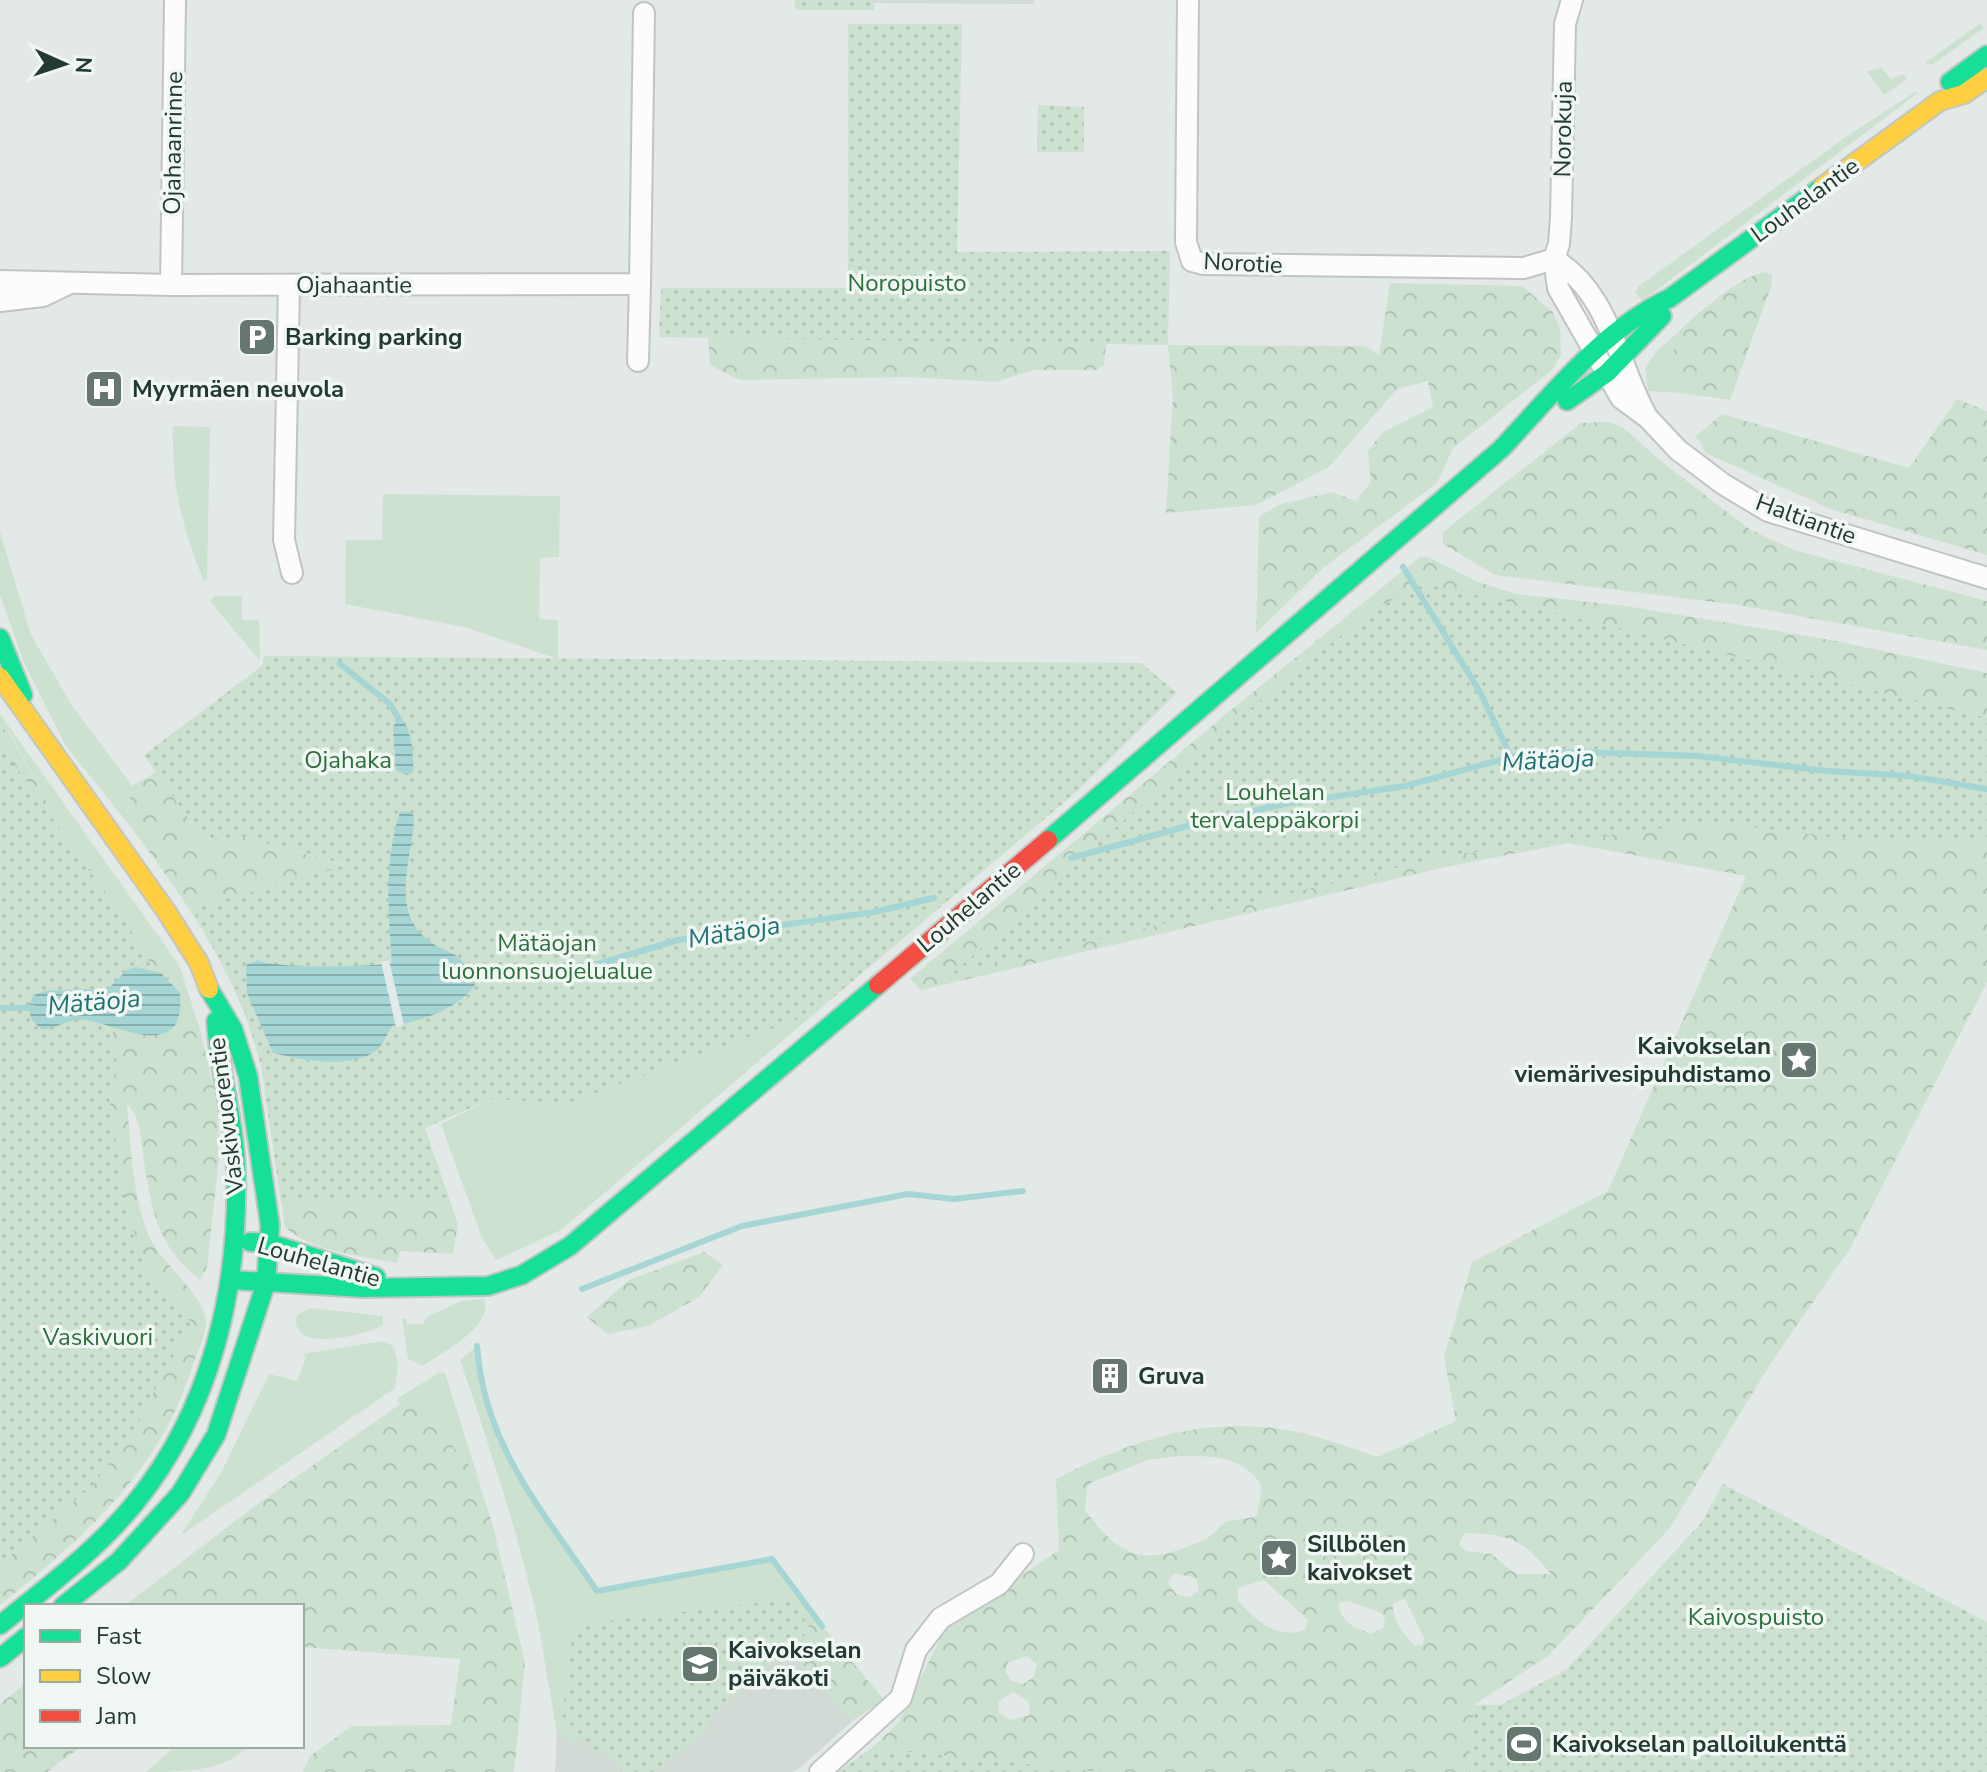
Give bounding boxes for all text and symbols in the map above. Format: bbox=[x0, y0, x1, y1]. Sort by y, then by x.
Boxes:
north arrow bbox=[24, 24, 104, 104]
text: N bbox=[68, 56, 98, 74]
street label: Ojahaanrinne bbox=[156, 71, 190, 215]
street label: Norokuja bbox=[1546, 80, 1580, 178]
street label: Louhelantie bbox=[1745, 150, 1865, 250]
street label: Norotie bbox=[1202, 245, 1284, 281]
park label: Noropuisto bbox=[848, 267, 966, 299]
street label: Ojahaantie bbox=[296, 269, 412, 301]
parking icon: Barking parking bbox=[236, 316, 278, 358]
place label: Barking parking bbox=[285, 321, 463, 353]
hospital icon: Myyrmäen neuvola bbox=[83, 368, 125, 410]
place label: Myyrmäen neuvola bbox=[132, 373, 344, 405]
street label: Haltiantie bbox=[1751, 486, 1861, 552]
water label: Mätäoja bbox=[1501, 740, 1595, 780]
park label: Ojahaka bbox=[304, 744, 392, 776]
park label: Louhelan tervaleppäkorpi bbox=[1191, 776, 1359, 836]
street label: Louhelantie bbox=[910, 854, 1028, 960]
water label: Mätäoja bbox=[685, 907, 783, 957]
park label: Mätäojan luonnonsuojelualue bbox=[441, 927, 653, 987]
water label: Mätäoja bbox=[46, 981, 142, 1023]
place label: Kaivokselan viemärivesipuhdistamo bbox=[1514, 1030, 1771, 1090]
street label: Vaskivuorentie bbox=[201, 1036, 252, 1197]
place icon: Kaivokselan viemärivesipuhdistamo bbox=[1778, 1039, 1820, 1081]
street label: Louhelantie bbox=[254, 1229, 384, 1295]
park label: Vaskivuori bbox=[42, 1321, 153, 1353]
building icon: Gruva bbox=[1089, 1355, 1131, 1397]
place label: Gruva bbox=[1138, 1360, 1205, 1392]
place label: Sillbölen kaivokset bbox=[1307, 1528, 1413, 1588]
place icon: Sillbölen kaivokset bbox=[1258, 1537, 1300, 1579]
park label: Kaivospuisto bbox=[1688, 1601, 1824, 1633]
legend bbox=[24, 1604, 304, 1748]
text: Fast bbox=[96, 1620, 142, 1652]
place label: Kaivokselan päiväkoti bbox=[728, 1634, 862, 1694]
school or university icon: Kaivokselan päiväkoti bbox=[679, 1643, 721, 1685]
text: Slow bbox=[96, 1660, 151, 1692]
text: Jam bbox=[95, 1700, 137, 1732]
sports icon: Kaivokselan palloilukenttä bbox=[1503, 1723, 1545, 1765]
place label: Kaivokselan palloilukenttä bbox=[1552, 1728, 1847, 1760]

